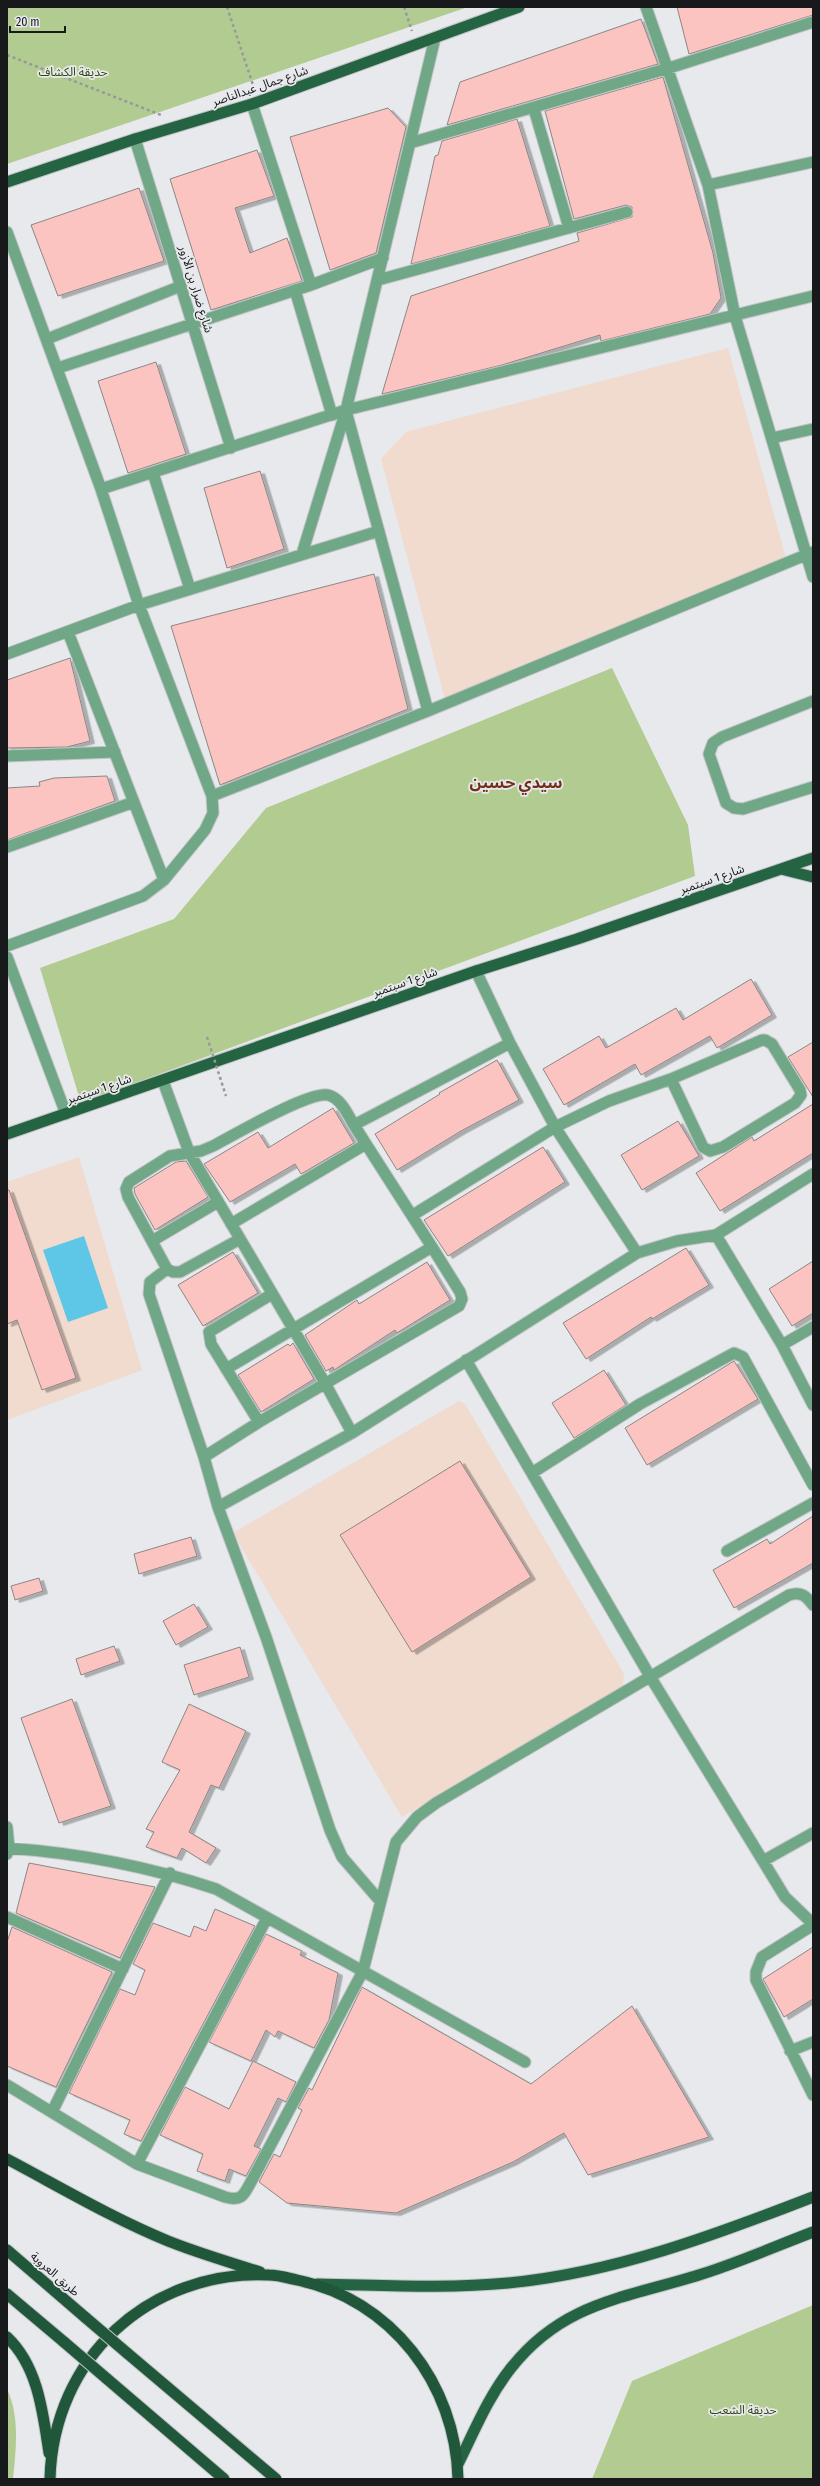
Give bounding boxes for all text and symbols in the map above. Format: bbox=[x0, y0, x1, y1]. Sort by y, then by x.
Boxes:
scale bar bbox=[10, 8, 65, 34]
text: 20 m bbox=[16, 15, 40, 29]
street label: شارع جمال عبدالناصر bbox=[209, 63, 310, 111]
park label: حديقة الكشاف bbox=[38, 65, 108, 79]
street label: شارع ضرار بن الأزور bbox=[174, 243, 216, 335]
district label: سيدي حسين bbox=[469, 773, 563, 795]
street label: شارع 1 سبتمبر bbox=[677, 861, 747, 899]
street label: شارع 1 سبتمبر bbox=[370, 964, 440, 1002]
street label: شارع 1 سبتمبر bbox=[64, 1071, 134, 1109]
street label: طريق العروبة bbox=[27, 2249, 82, 2300]
park label: حديقة الشعب bbox=[709, 2403, 777, 2417]

